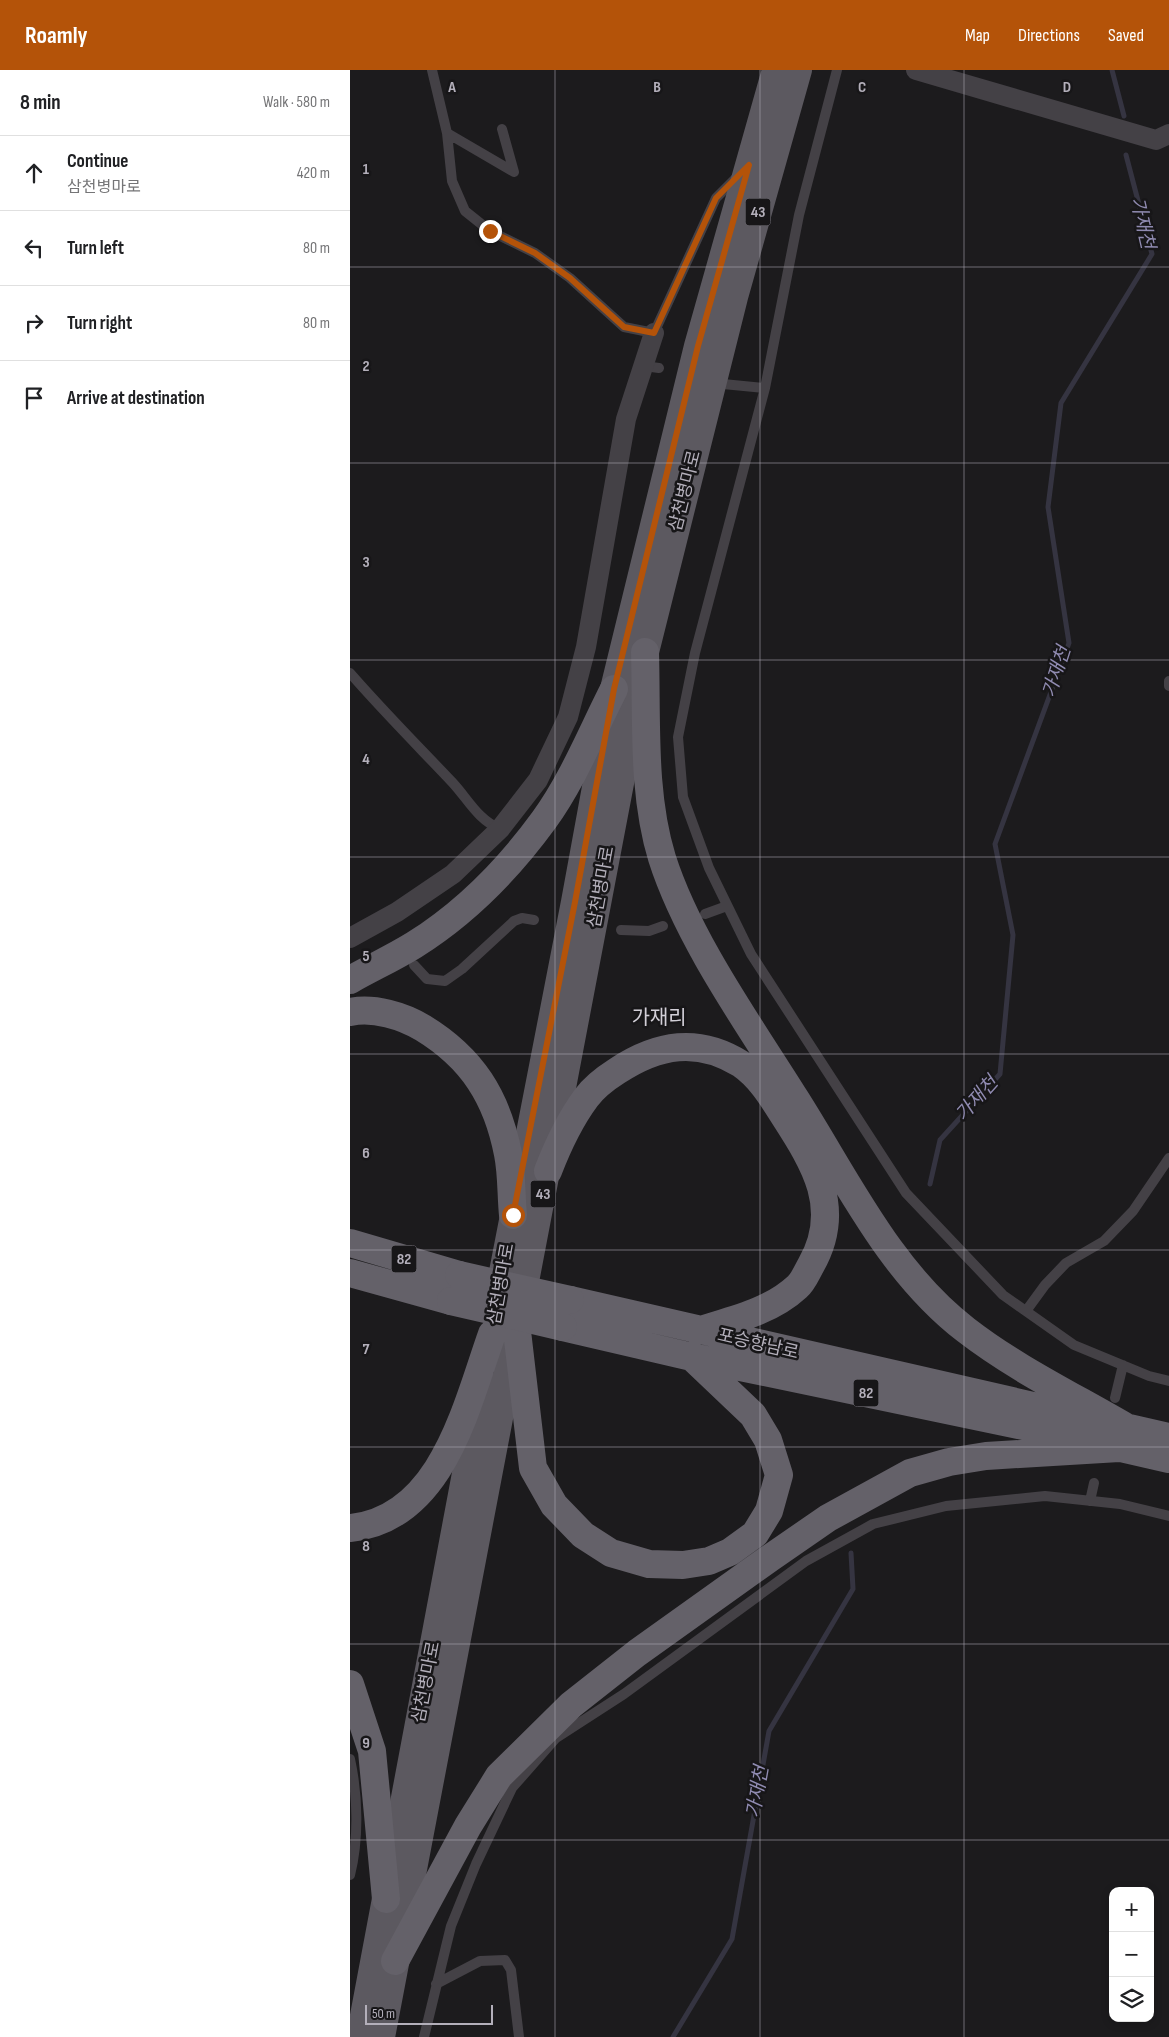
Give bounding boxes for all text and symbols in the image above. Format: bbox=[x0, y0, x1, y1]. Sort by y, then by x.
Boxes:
text: Roamly bbox=[25, 21, 88, 50]
text: Map bbox=[965, 25, 990, 46]
text: Directions bbox=[1018, 25, 1080, 46]
text: Saved bbox=[1108, 25, 1144, 46]
text: A bbox=[447, 78, 456, 97]
text: B bbox=[653, 78, 661, 97]
text: C bbox=[858, 78, 866, 97]
text: D bbox=[1063, 78, 1071, 97]
text: 8 min bbox=[20, 90, 61, 115]
text: Walk · 580 m bbox=[263, 93, 330, 112]
text: Continue bbox=[67, 150, 128, 173]
icon: ahead bbox=[20, 159, 48, 187]
text: 1 bbox=[363, 160, 370, 179]
text: 420 m bbox=[297, 164, 330, 183]
text: 삼천병마로 bbox=[67, 178, 141, 197]
water label: 가재천 bbox=[1125, 195, 1159, 253]
road number: 43 bbox=[746, 198, 770, 226]
route end bbox=[479, 220, 502, 243]
icon: left bbox=[20, 234, 48, 262]
text: Turn left bbox=[67, 237, 124, 260]
text: 80 m bbox=[303, 239, 330, 258]
icon: right bbox=[20, 309, 48, 337]
text: Turn right bbox=[67, 312, 132, 335]
text: 80 m bbox=[303, 314, 330, 333]
text: 2 bbox=[362, 357, 370, 376]
icon: arrive bbox=[20, 384, 48, 412]
text: Arrive at destination bbox=[67, 387, 205, 410]
street label: 삼천병마로 bbox=[665, 448, 705, 534]
text: 3 bbox=[362, 553, 370, 572]
water label: 가재천 bbox=[1038, 642, 1077, 700]
text: 4 bbox=[362, 750, 370, 769]
street label: 삼천병마로 bbox=[583, 844, 619, 930]
text: 5 bbox=[362, 947, 370, 966]
district label: 가재리 bbox=[631, 1006, 687, 1030]
water label: 가재천 bbox=[951, 1071, 1004, 1126]
text: 6 bbox=[362, 1144, 370, 1163]
road number: 43 bbox=[530, 1180, 556, 1208]
route start bbox=[502, 1204, 525, 1227]
street label: 삼천병마로 bbox=[483, 1241, 519, 1327]
road number: 82 bbox=[392, 1246, 416, 1272]
street label: 포승향남로 bbox=[715, 1324, 801, 1364]
text: 7 bbox=[363, 1340, 370, 1359]
road number: 82 bbox=[854, 1380, 878, 1406]
text: 8 bbox=[362, 1537, 370, 1556]
street label: 삼천병마로 bbox=[408, 1639, 444, 1725]
text: 9 bbox=[362, 1734, 370, 1753]
water label: 가재천 bbox=[742, 1763, 774, 1820]
map controls bbox=[1109, 1887, 1154, 2022]
button: + bbox=[1109, 1887, 1154, 1932]
button: − bbox=[1109, 1932, 1154, 1977]
button: layers bbox=[1109, 1977, 1154, 2022]
scale bar bbox=[365, 2002, 492, 2025]
text: 50 m bbox=[372, 2005, 395, 2022]

